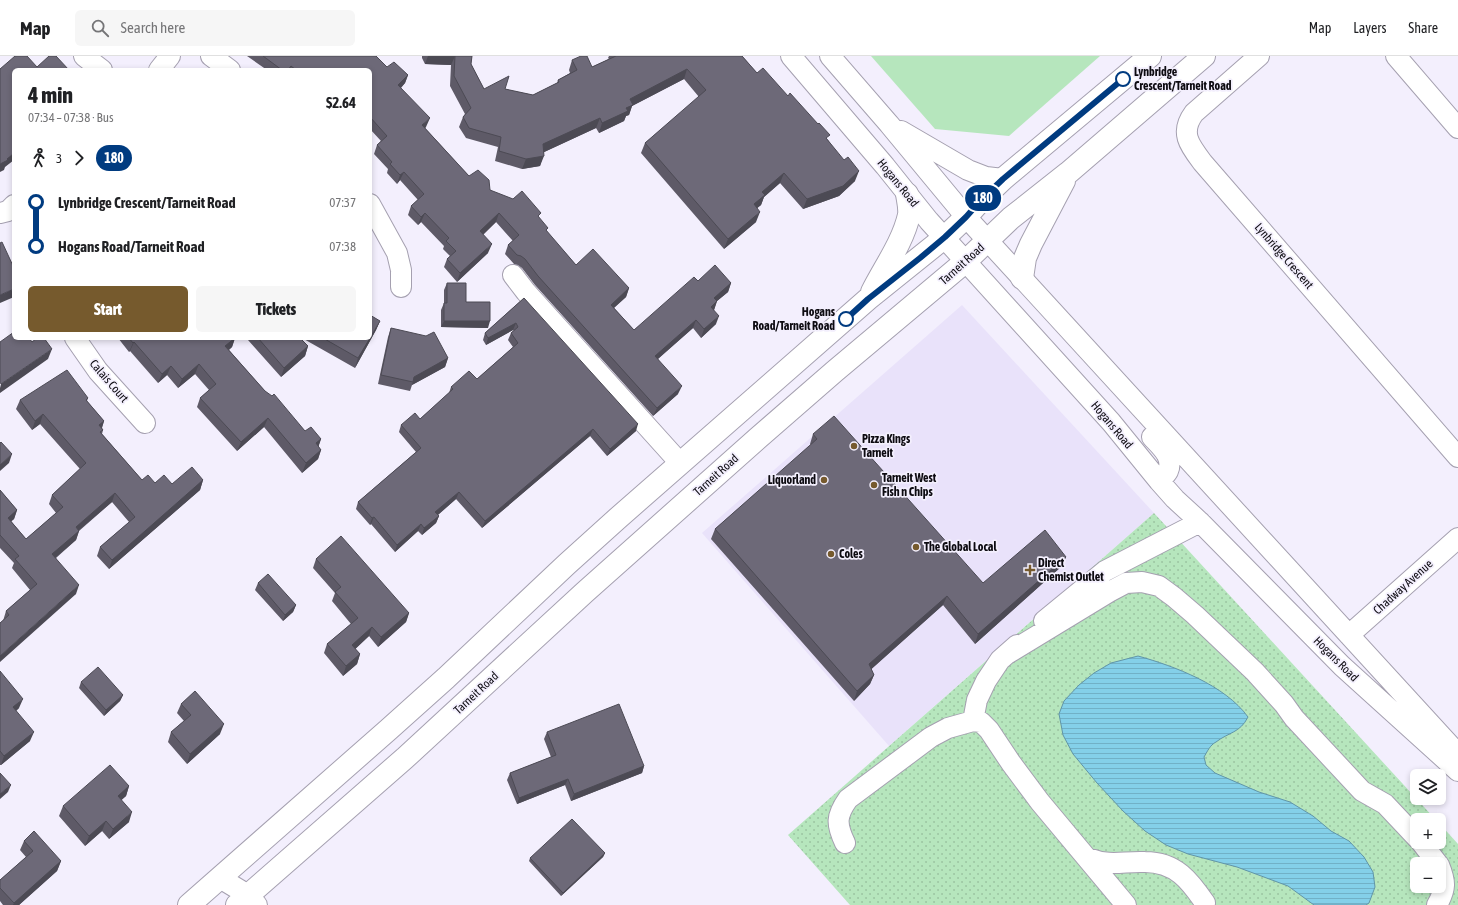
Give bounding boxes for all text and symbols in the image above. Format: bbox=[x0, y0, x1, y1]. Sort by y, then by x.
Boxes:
search box bbox=[75, 10, 355, 46]
text: Map bbox=[20, 17, 51, 39]
icon: search bbox=[89, 17, 111, 39]
text: Search here bbox=[121, 19, 185, 36]
text: Map bbox=[1309, 20, 1331, 36]
text: Layers bbox=[1353, 20, 1386, 36]
text: Share bbox=[1408, 20, 1438, 36]
place label: Lynbridge Crescent/Tarneit Road bbox=[1134, 65, 1232, 93]
marker: Lynbridge Crescent/Tarneit Road bbox=[1115, 71, 1131, 87]
text: 4 min bbox=[28, 82, 73, 108]
text: $2.64 bbox=[326, 94, 356, 111]
text: 07:34 – 07:38 · Bus bbox=[28, 110, 114, 125]
icon: walk bbox=[28, 147, 50, 169]
icon: forward bbox=[68, 147, 90, 169]
text: 180 bbox=[104, 150, 124, 166]
text: 3 bbox=[56, 151, 62, 166]
street label: Hogans Road bbox=[874, 156, 922, 210]
line badge: 180 bbox=[960, 185, 1006, 211]
text: 180 bbox=[973, 190, 993, 206]
text: Lynbridge Crescent/Tarneit Road bbox=[58, 194, 236, 211]
text: 07:37 bbox=[329, 195, 356, 210]
street label: Lynbridge Crescent bbox=[1252, 220, 1317, 292]
text: Hogans Road/Tarneit Road bbox=[58, 238, 205, 255]
text: 07:38 bbox=[329, 239, 356, 254]
street label: Tarneit Road bbox=[937, 240, 987, 288]
button: Start bbox=[28, 286, 188, 332]
button: Tickets bbox=[196, 286, 356, 332]
place label: Hogans Road/Tarneit Road bbox=[752, 305, 836, 333]
marker: Hogans Road/Tarneit Road bbox=[838, 311, 854, 327]
street label: Calais Court bbox=[87, 357, 132, 406]
street label: Hogans Road bbox=[1088, 398, 1136, 452]
place label: Pizza Kings Tarneit bbox=[862, 432, 911, 460]
marker: Pizza Kings Tarneit bbox=[849, 441, 859, 451]
street label: Tarneit Road bbox=[691, 451, 741, 499]
place label: Tarneit West Fish n Chips bbox=[882, 471, 937, 499]
place label: Liquorland bbox=[768, 473, 816, 487]
marker: Liquorland bbox=[819, 475, 829, 485]
marker: Tarneit West Fish n Chips bbox=[869, 480, 879, 490]
place label: The Global Local bbox=[924, 540, 997, 554]
marker: The Global Local bbox=[911, 542, 921, 552]
place label: Coles bbox=[839, 547, 864, 561]
marker: Coles bbox=[826, 549, 836, 559]
place label: Direct Chemist Outlet bbox=[1038, 556, 1104, 584]
street label: Chadway Avenue bbox=[1370, 557, 1436, 617]
marker: Direct Chemist Outlet bbox=[1025, 565, 1035, 575]
street label: Hogans Road bbox=[1311, 634, 1361, 684]
street label: Tarneit Road bbox=[451, 669, 501, 717]
map controls bbox=[1410, 769, 1446, 893]
button: layers bbox=[1410, 769, 1446, 805]
button: + bbox=[1410, 813, 1446, 849]
button: − bbox=[1410, 857, 1446, 893]

